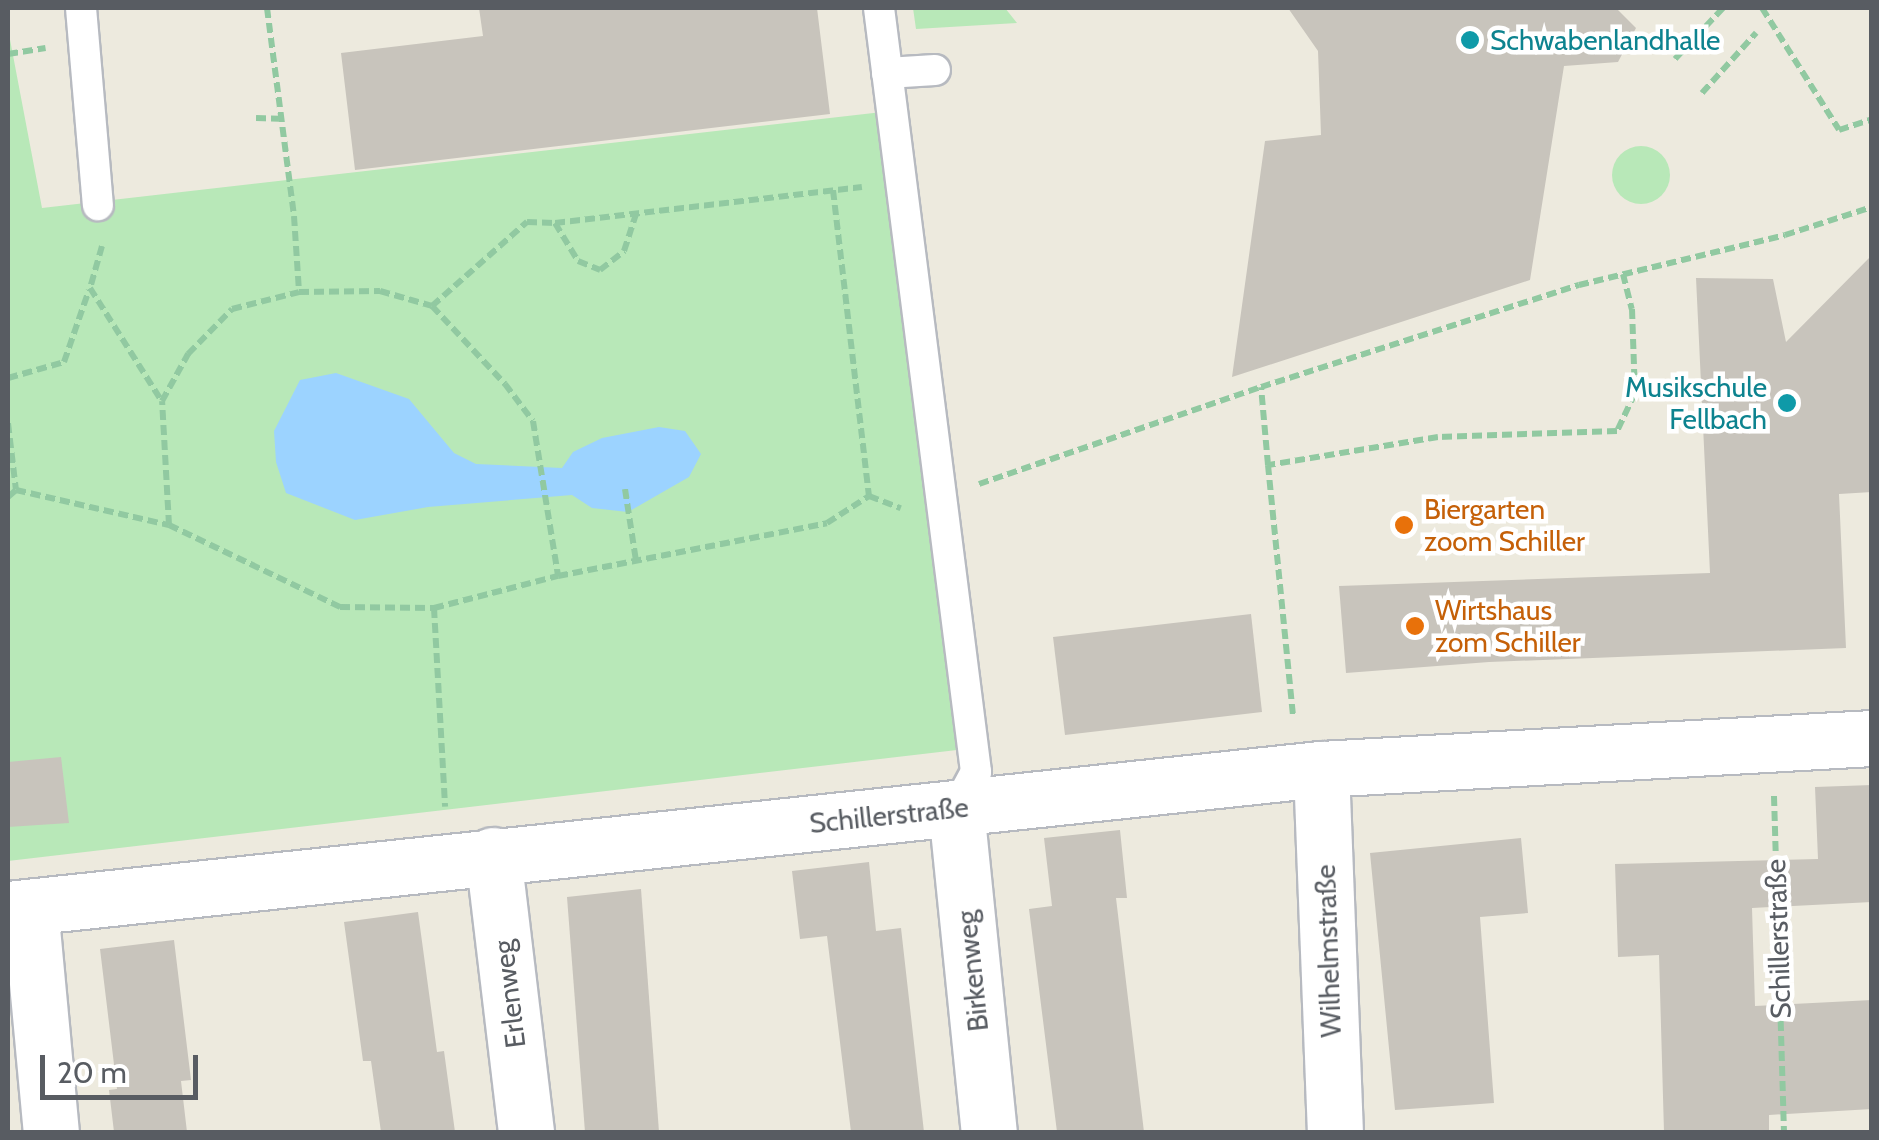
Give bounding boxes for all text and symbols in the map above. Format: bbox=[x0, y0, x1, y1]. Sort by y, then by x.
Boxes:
place label: Schwabenlandhalle bbox=[1490, 23, 1720, 57]
marker: Schwabenlandhalle bbox=[1459, 29, 1481, 51]
place label: Musikschule Fellbach bbox=[1625, 370, 1767, 436]
marker: Musikschule Fellbach bbox=[1776, 392, 1798, 414]
place label: Biergarten zoom Schiller bbox=[1424, 492, 1585, 558]
marker: Biergarten zoom Schiller bbox=[1393, 514, 1415, 536]
place label: Wirtshaus zom Schiller bbox=[1435, 593, 1581, 659]
marker: Wirtshaus zom Schiller bbox=[1404, 615, 1426, 637]
street label: Schillerstraße bbox=[808, 790, 970, 840]
street label: Schillerstraße bbox=[1758, 859, 1798, 1019]
street label: Wilhelmstraße bbox=[1308, 864, 1348, 1038]
street label: Birkenweg bbox=[949, 909, 995, 1033]
street label: Erlenweg bbox=[486, 938, 532, 1050]
scale bar bbox=[45, 1035, 202, 1097]
text: 20 m bbox=[57, 1054, 127, 1091]

